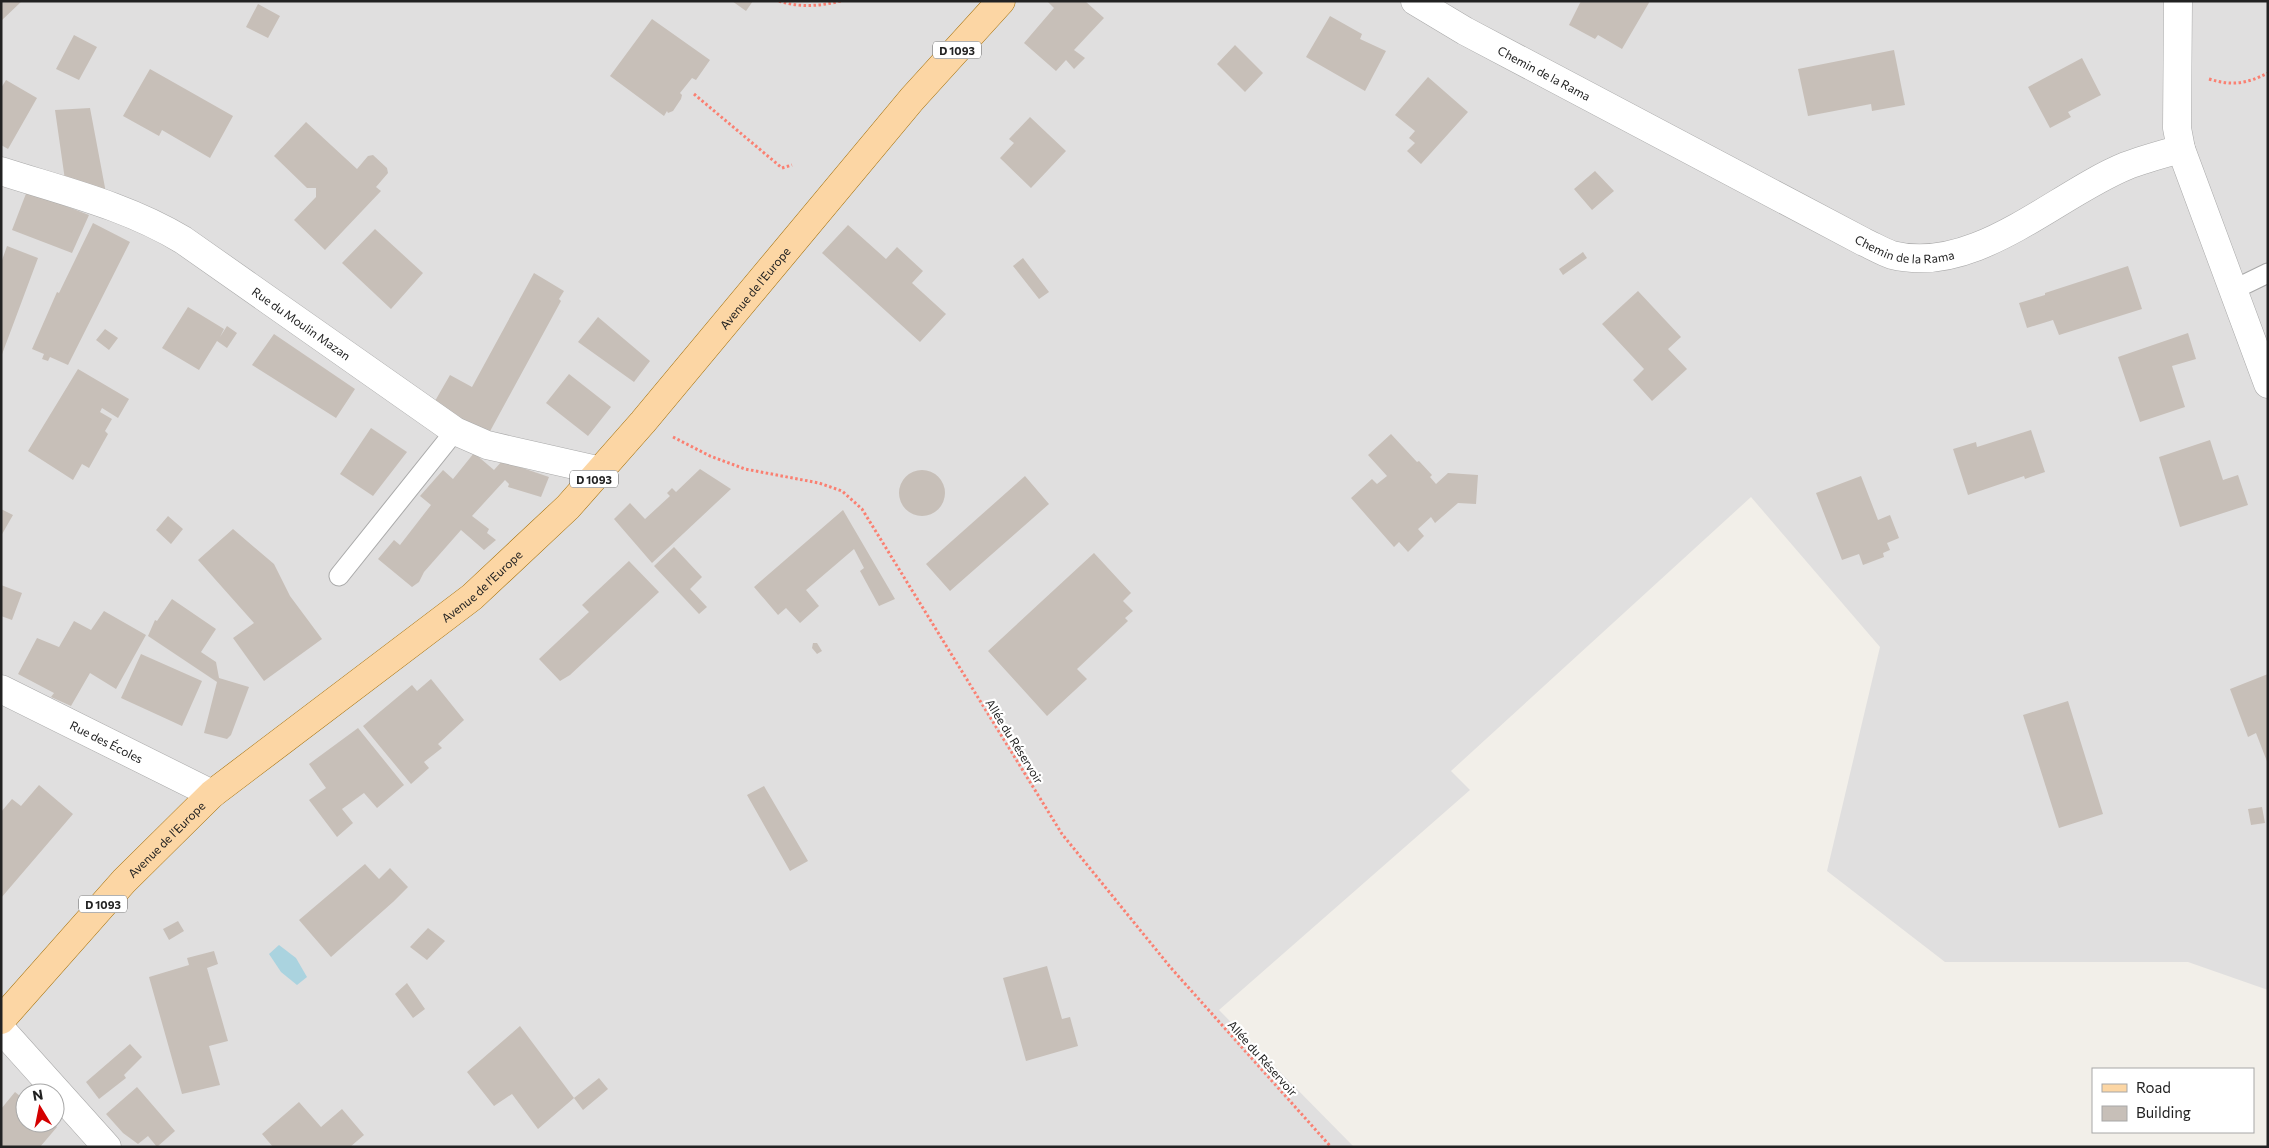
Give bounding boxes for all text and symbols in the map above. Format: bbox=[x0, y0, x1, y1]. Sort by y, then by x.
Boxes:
road number: D 1093 bbox=[933, 42, 981, 58]
street label: Chemin de la Rama bbox=[1496, 43, 1593, 103]
street label: Chemin de la Rama bbox=[1853, 232, 1956, 265]
street label: Avenue de l'Europe bbox=[716, 244, 793, 332]
street label: Rue du Moulin Mazan bbox=[250, 284, 353, 363]
road number: D 1093 bbox=[570, 470, 618, 488]
street label: Avenue de l'Europe bbox=[438, 547, 525, 625]
street label: Allée du Réservoir bbox=[983, 696, 1047, 786]
street label: Rue des Écoles bbox=[68, 718, 145, 766]
street label: Avenue de l'Europe bbox=[125, 798, 208, 880]
road number: D 1093 bbox=[79, 896, 127, 912]
street label: Allée du Réservoir bbox=[1225, 1017, 1301, 1099]
legend bbox=[2092, 1068, 2254, 1133]
text: Road bbox=[2136, 1078, 2171, 1096]
north arrow bbox=[15, 1083, 65, 1133]
text: N bbox=[31, 1085, 44, 1104]
text: Building bbox=[2136, 1103, 2191, 1121]

